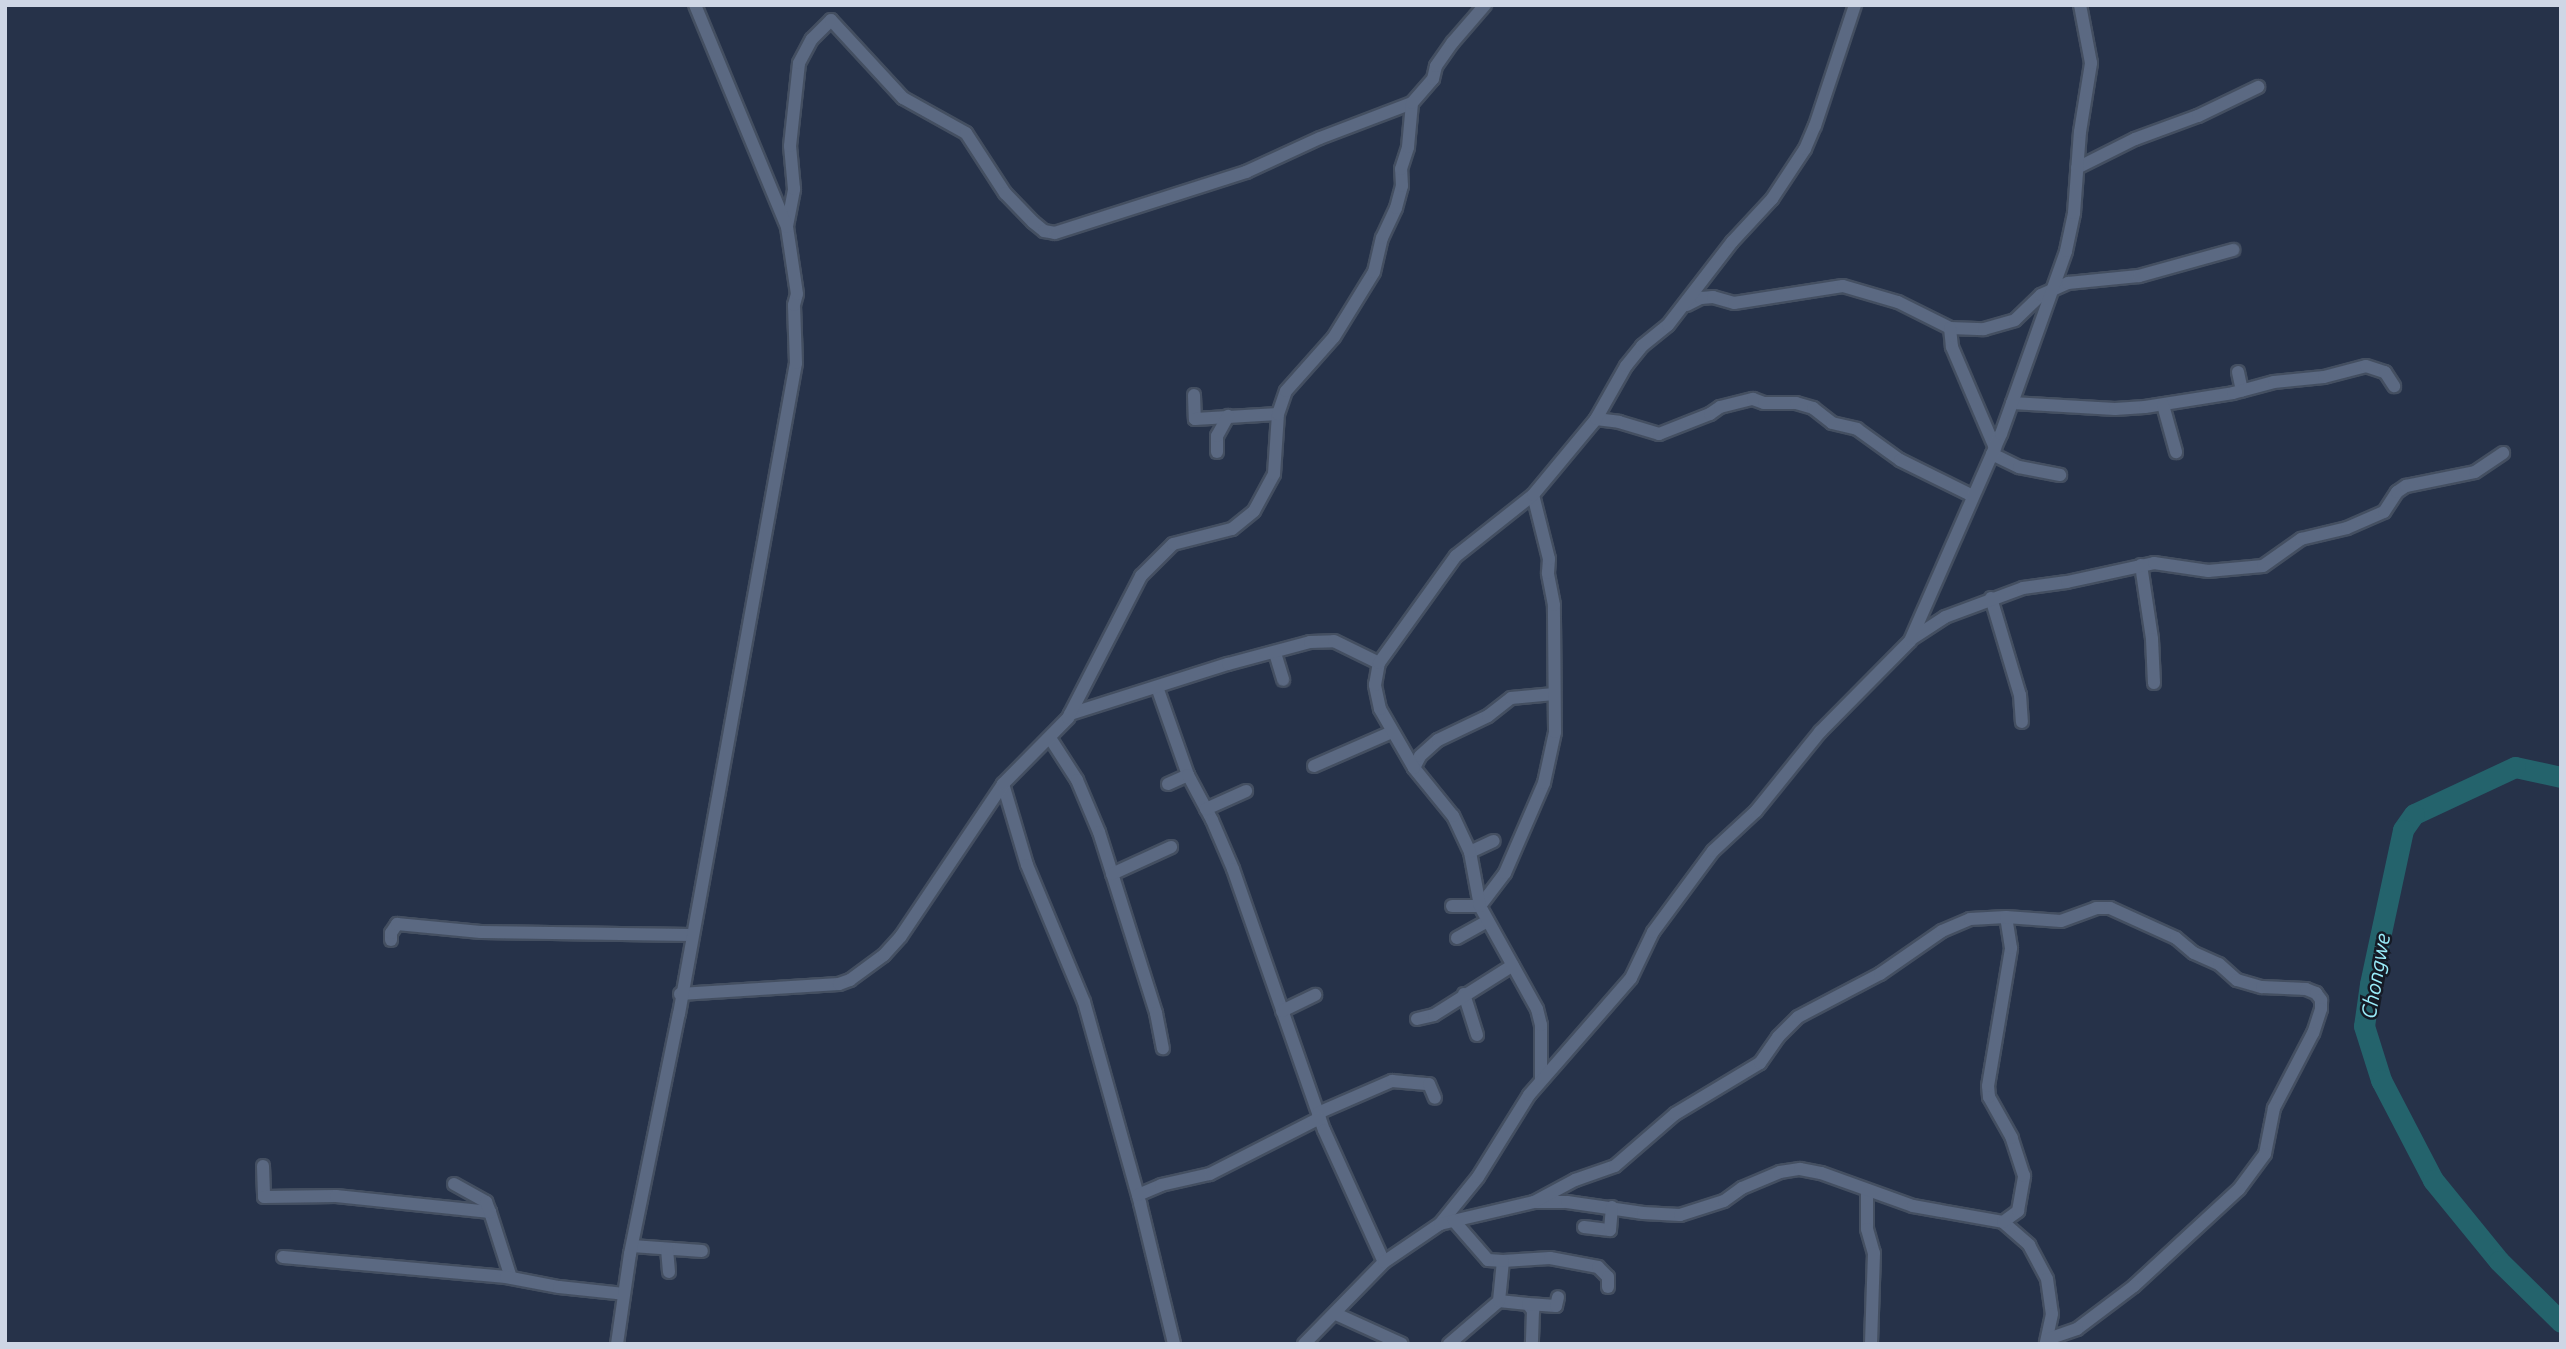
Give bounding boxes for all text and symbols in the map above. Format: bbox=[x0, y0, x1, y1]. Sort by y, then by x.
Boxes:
water label: Chongwe bbox=[2355, 931, 2395, 1021]

